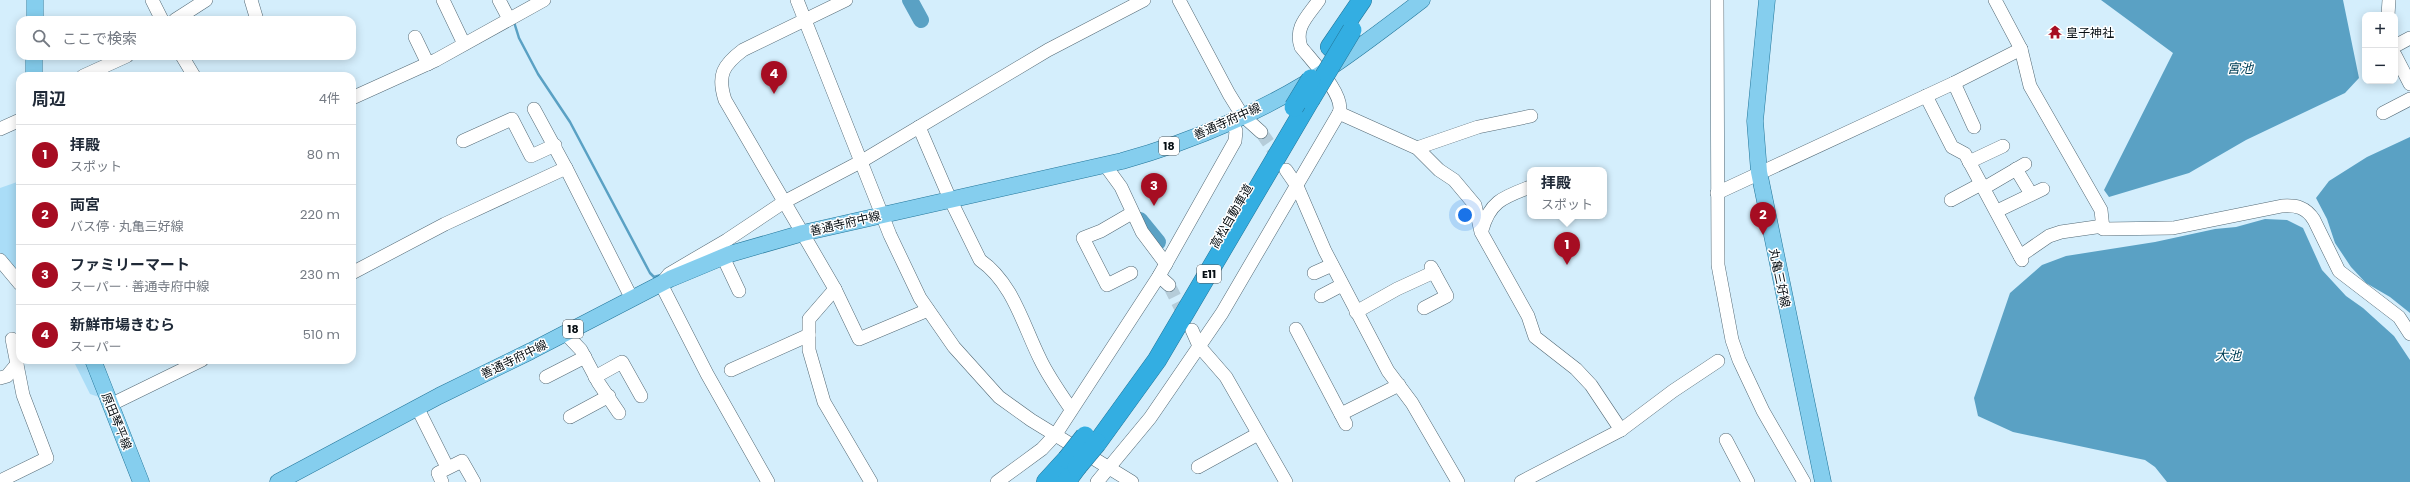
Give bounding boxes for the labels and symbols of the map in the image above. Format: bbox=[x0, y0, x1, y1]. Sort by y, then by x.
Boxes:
temple icon: 皇子神社 bbox=[2047, 24, 2063, 40]
place label: 皇子神社 bbox=[2066, 24, 2114, 41]
water label: 宮池 bbox=[2227, 59, 2255, 78]
pin: 4 bbox=[761, 61, 787, 94]
street label: 善通寺府中線 bbox=[1191, 99, 1263, 143]
road number: 18 bbox=[1159, 137, 1179, 155]
pin: 3 bbox=[1141, 173, 1167, 206]
street label: 高松自動車道 bbox=[1206, 181, 1256, 251]
pin: 2 bbox=[1750, 202, 1776, 235]
your location bbox=[1455, 205, 1475, 225]
street label: 善通寺府中線 bbox=[808, 207, 882, 239]
pin: 1 bbox=[1554, 232, 1580, 265]
street label: 丸亀三好線 bbox=[1765, 247, 1795, 309]
road number: E11 bbox=[1197, 265, 1221, 283]
road number: 18 bbox=[563, 320, 583, 338]
street label: 善通寺府中線 bbox=[478, 336, 550, 382]
water label: 大池 bbox=[2215, 346, 2243, 365]
street label: 原田琴平線 bbox=[98, 390, 136, 452]

